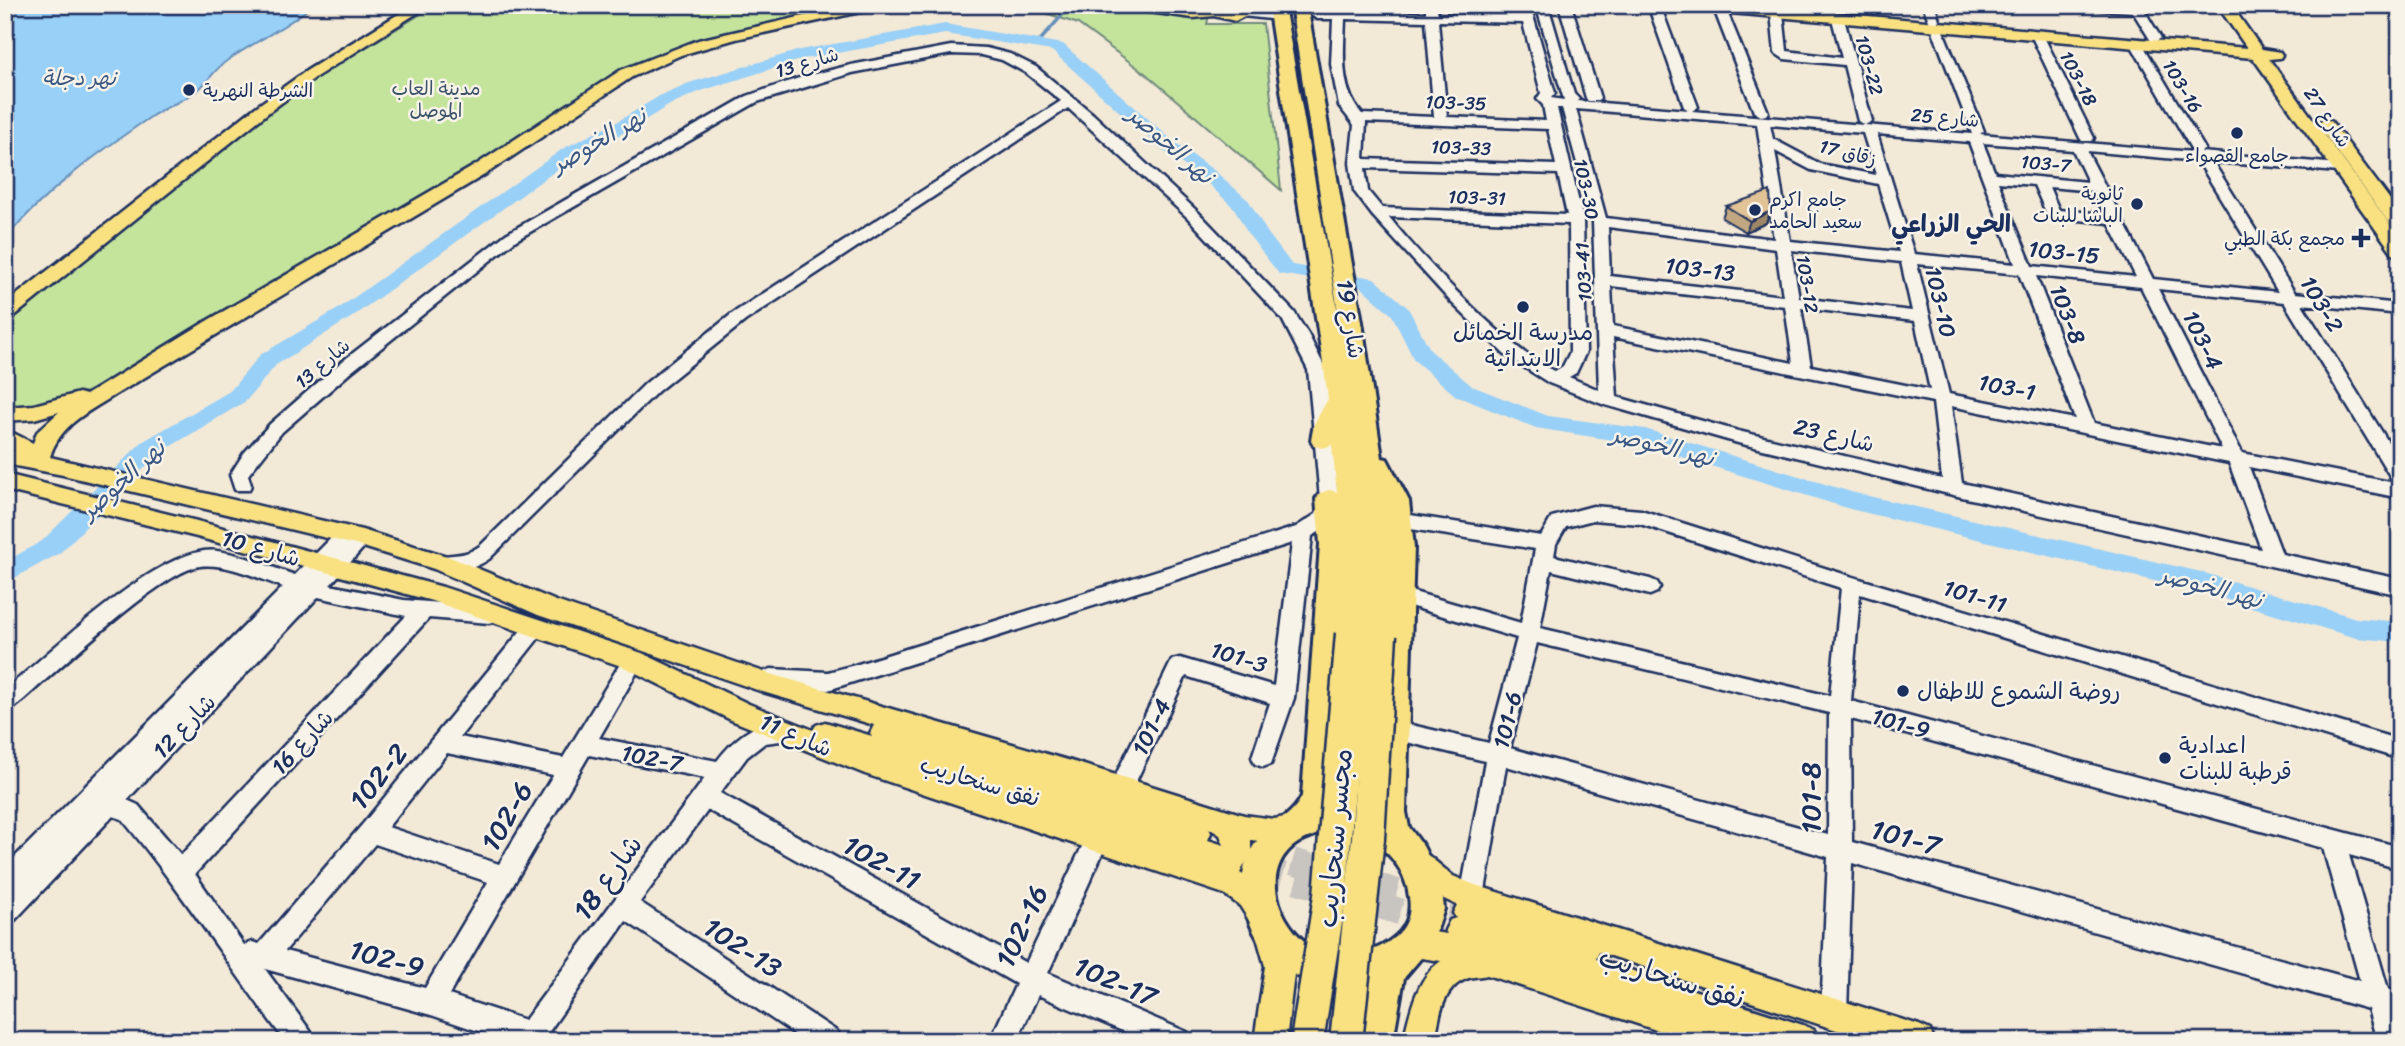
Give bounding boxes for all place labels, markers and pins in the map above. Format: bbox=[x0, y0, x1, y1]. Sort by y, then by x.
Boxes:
place label: الشرطة النهرية bbox=[203, 74, 313, 107]
marker: الشرطة النهرية bbox=[181, 82, 197, 98]
marker: جامع القصواء bbox=[2229, 125, 2245, 141]
place label: جامع القصواء bbox=[2185, 139, 2289, 172]
place label: ثانوية الباشا للبنات bbox=[2033, 177, 2123, 232]
place label: جامع اكرم سعيد الحامد bbox=[1769, 183, 1862, 238]
marker: ثانوية الباشا للبنات bbox=[2129, 196, 2145, 212]
marker: جامع اكرم سعيد الحامد bbox=[1747, 202, 1763, 218]
place label: مجمع بكة الطبي bbox=[2224, 222, 2345, 255]
marker: مجمع بكة الطبي bbox=[2351, 228, 2371, 248]
marker: مدرسة الخمائل الابتدائية bbox=[1515, 299, 1531, 315]
place label: مدرسة الخمائل الابتدائية bbox=[1453, 312, 1593, 379]
place label: روضة الشموع للاطفال bbox=[1917, 671, 2121, 712]
marker: روضة الشموع للاطفال bbox=[1895, 683, 1911, 699]
place label: اعدادية قرطبة للبنات bbox=[2179, 725, 2292, 792]
marker: اعدادية قرطبة للبنات bbox=[2157, 750, 2173, 766]

